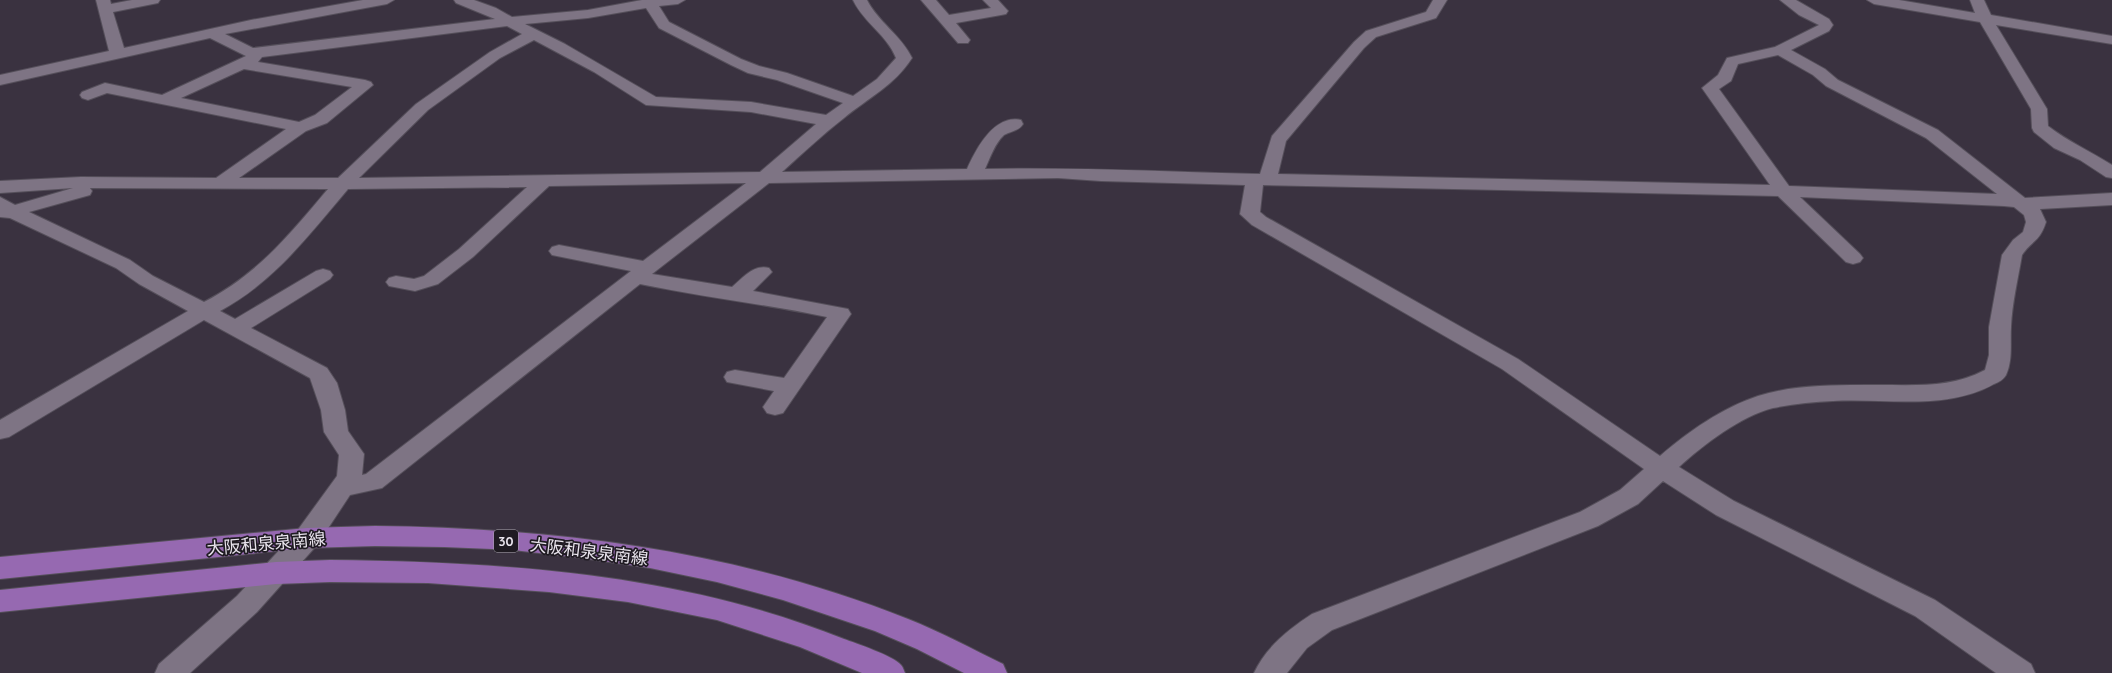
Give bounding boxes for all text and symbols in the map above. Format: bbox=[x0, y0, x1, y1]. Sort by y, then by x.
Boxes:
street label: 大阪和泉泉南線 bbox=[206, 527, 326, 559]
road number: 30 bbox=[494, 530, 518, 552]
street label: 大阪和泉泉南線 bbox=[529, 533, 649, 569]

